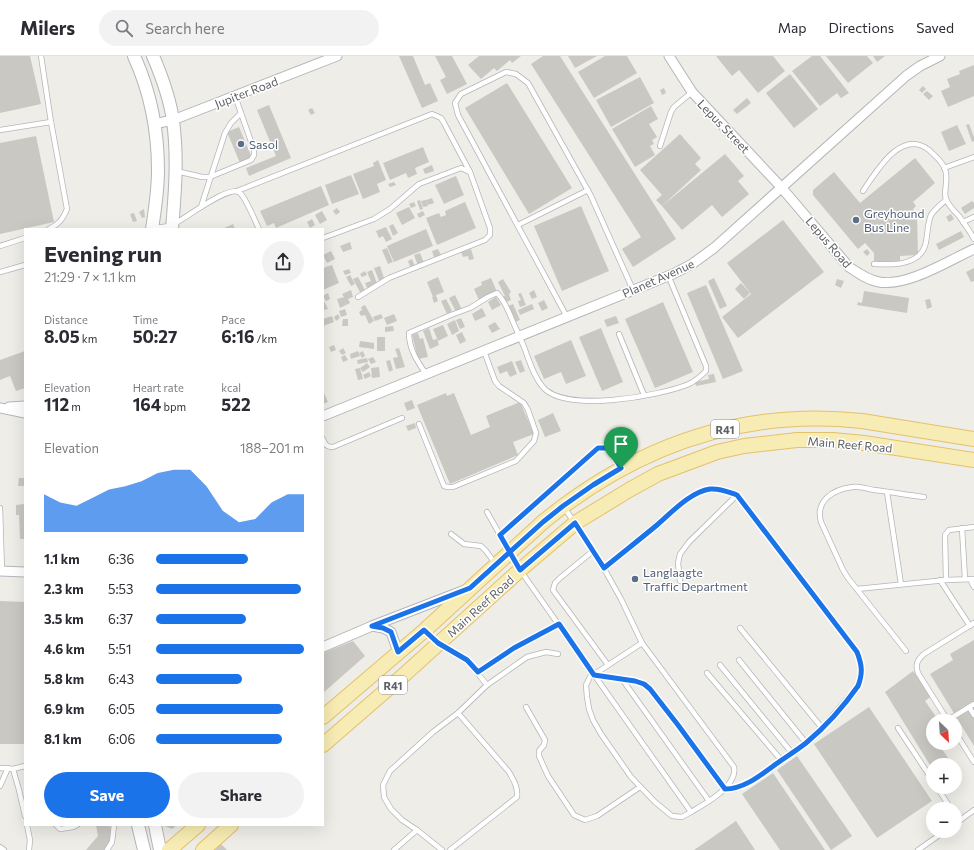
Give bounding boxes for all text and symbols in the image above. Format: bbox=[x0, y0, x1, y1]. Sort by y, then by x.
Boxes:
search box bbox=[99, 10, 379, 46]
text: Milers bbox=[20, 16, 75, 39]
icon: search bbox=[113, 17, 135, 39]
text: Search here bbox=[145, 19, 225, 37]
text: Map bbox=[778, 19, 807, 36]
text: Directions bbox=[829, 19, 894, 36]
text: Saved bbox=[916, 19, 954, 36]
street label: Jupiter Road bbox=[212, 73, 280, 111]
street label: Lepus Street bbox=[695, 96, 753, 156]
place label: Sasol bbox=[249, 137, 278, 151]
marker: Sasol bbox=[236, 139, 246, 149]
place label: Greyhound Bus Line bbox=[864, 206, 924, 234]
street label: Lepus Road bbox=[803, 214, 855, 270]
marker: Greyhound Bus Line bbox=[851, 215, 861, 225]
text: Evening run bbox=[44, 240, 162, 267]
button: share bbox=[262, 241, 304, 283]
street label: Planet Avenue bbox=[620, 256, 696, 300]
text: 21:29 · 7 × 1.1 km bbox=[44, 269, 136, 285]
text: Distance bbox=[44, 313, 88, 326]
text: Time bbox=[133, 313, 158, 326]
text: Pace bbox=[221, 313, 245, 326]
text: 8.05 bbox=[44, 326, 80, 347]
text: 50:27 bbox=[133, 326, 177, 347]
text: 6:16 bbox=[221, 326, 255, 347]
text: km bbox=[80, 332, 97, 345]
text: /km bbox=[255, 332, 277, 345]
text: Elevation bbox=[44, 381, 90, 394]
text: Heart rate bbox=[133, 381, 184, 394]
text: kcal bbox=[221, 381, 241, 394]
text: 112 bbox=[44, 394, 69, 415]
text: 164 bbox=[133, 394, 161, 415]
text: 522 bbox=[221, 394, 251, 415]
text: m bbox=[69, 400, 81, 413]
text: bpm bbox=[161, 400, 186, 413]
road number: R41 bbox=[711, 420, 739, 438]
pin bbox=[604, 427, 638, 468]
icon: arrive bbox=[610, 433, 632, 455]
street label: Main Reef Road bbox=[807, 433, 893, 455]
text: Elevation bbox=[44, 440, 99, 456]
text: 188–201 m bbox=[240, 440, 304, 456]
text: 1.1 km bbox=[44, 551, 80, 567]
text: 6:36 bbox=[108, 551, 134, 567]
place label: Langlaagte Traffic Department bbox=[643, 565, 748, 593]
street label: Main Reef Road bbox=[444, 572, 516, 640]
marker: Langlaagte Traffic Department bbox=[630, 574, 640, 584]
text: 2.3 km bbox=[44, 581, 84, 597]
text: 5:53 bbox=[108, 581, 133, 597]
text: 3.5 km bbox=[44, 611, 84, 627]
text: 6:37 bbox=[108, 611, 133, 627]
text: 4.6 km bbox=[44, 641, 85, 657]
text: 5:51 bbox=[108, 641, 132, 657]
text: 5.8 km bbox=[44, 671, 84, 687]
text: 6:43 bbox=[108, 671, 134, 687]
road number: R41 bbox=[379, 676, 407, 694]
text: 6.9 km bbox=[44, 701, 84, 717]
text: 6:05 bbox=[108, 701, 135, 717]
north arrow bbox=[926, 714, 962, 750]
map controls bbox=[926, 714, 962, 838]
text: 8.1 km bbox=[44, 731, 82, 747]
text: 6:06 bbox=[108, 731, 135, 747]
button: + bbox=[926, 758, 962, 794]
button: Save bbox=[44, 772, 170, 818]
button: Share bbox=[178, 772, 304, 818]
button: − bbox=[926, 802, 962, 838]

